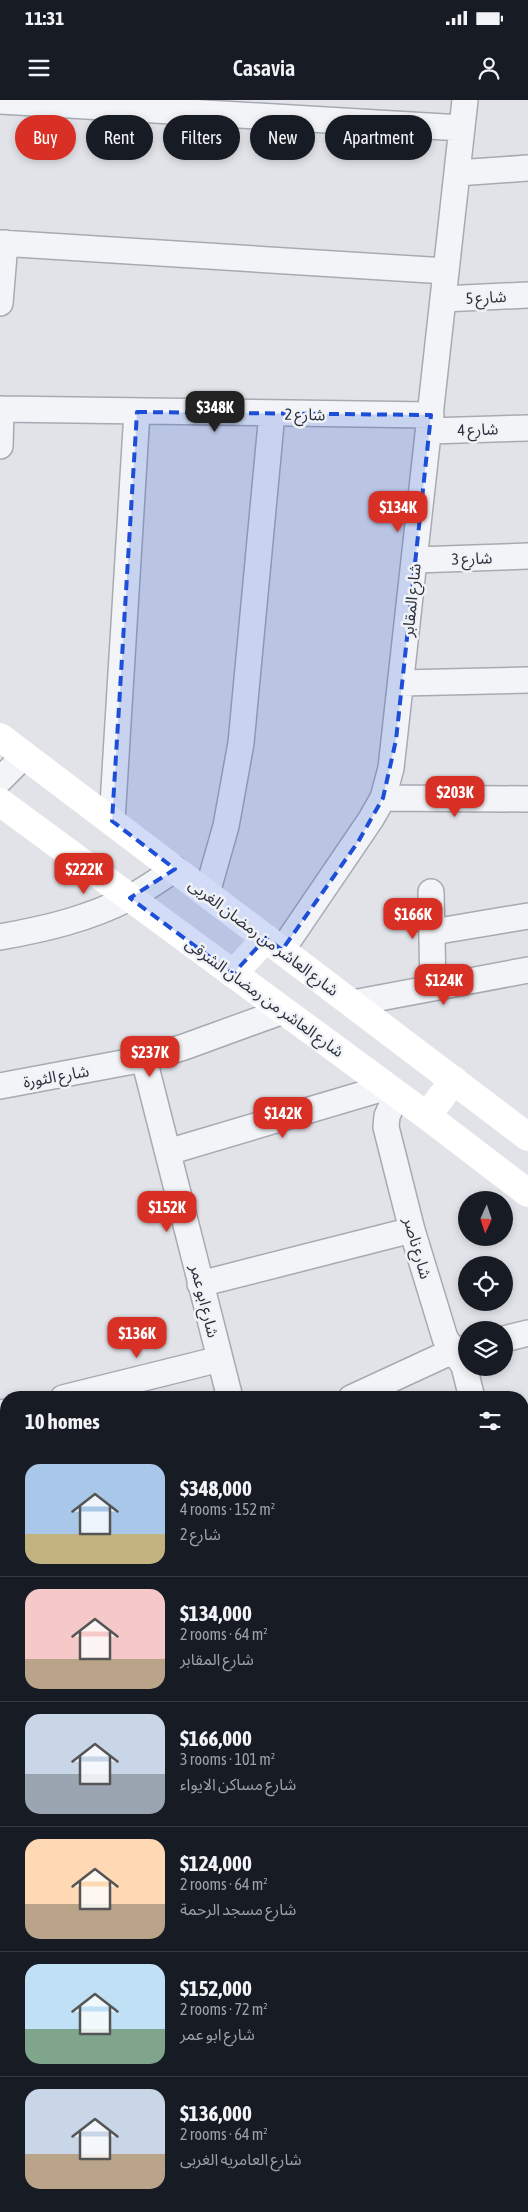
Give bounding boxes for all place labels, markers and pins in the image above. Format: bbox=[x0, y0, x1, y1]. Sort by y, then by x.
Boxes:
pin: $348K bbox=[180, 390, 250, 433]
pin: $134K bbox=[363, 490, 433, 533]
pin: $203K bbox=[420, 776, 490, 818]
pin: $222K bbox=[49, 852, 119, 895]
pin: $166K bbox=[378, 898, 448, 940]
pin: $124K bbox=[409, 964, 479, 1006]
pin: $237K bbox=[115, 1036, 185, 1078]
pin: $142K bbox=[248, 1096, 318, 1139]
pin: $152K bbox=[132, 1190, 202, 1233]
pin: $136K bbox=[102, 1316, 172, 1359]

